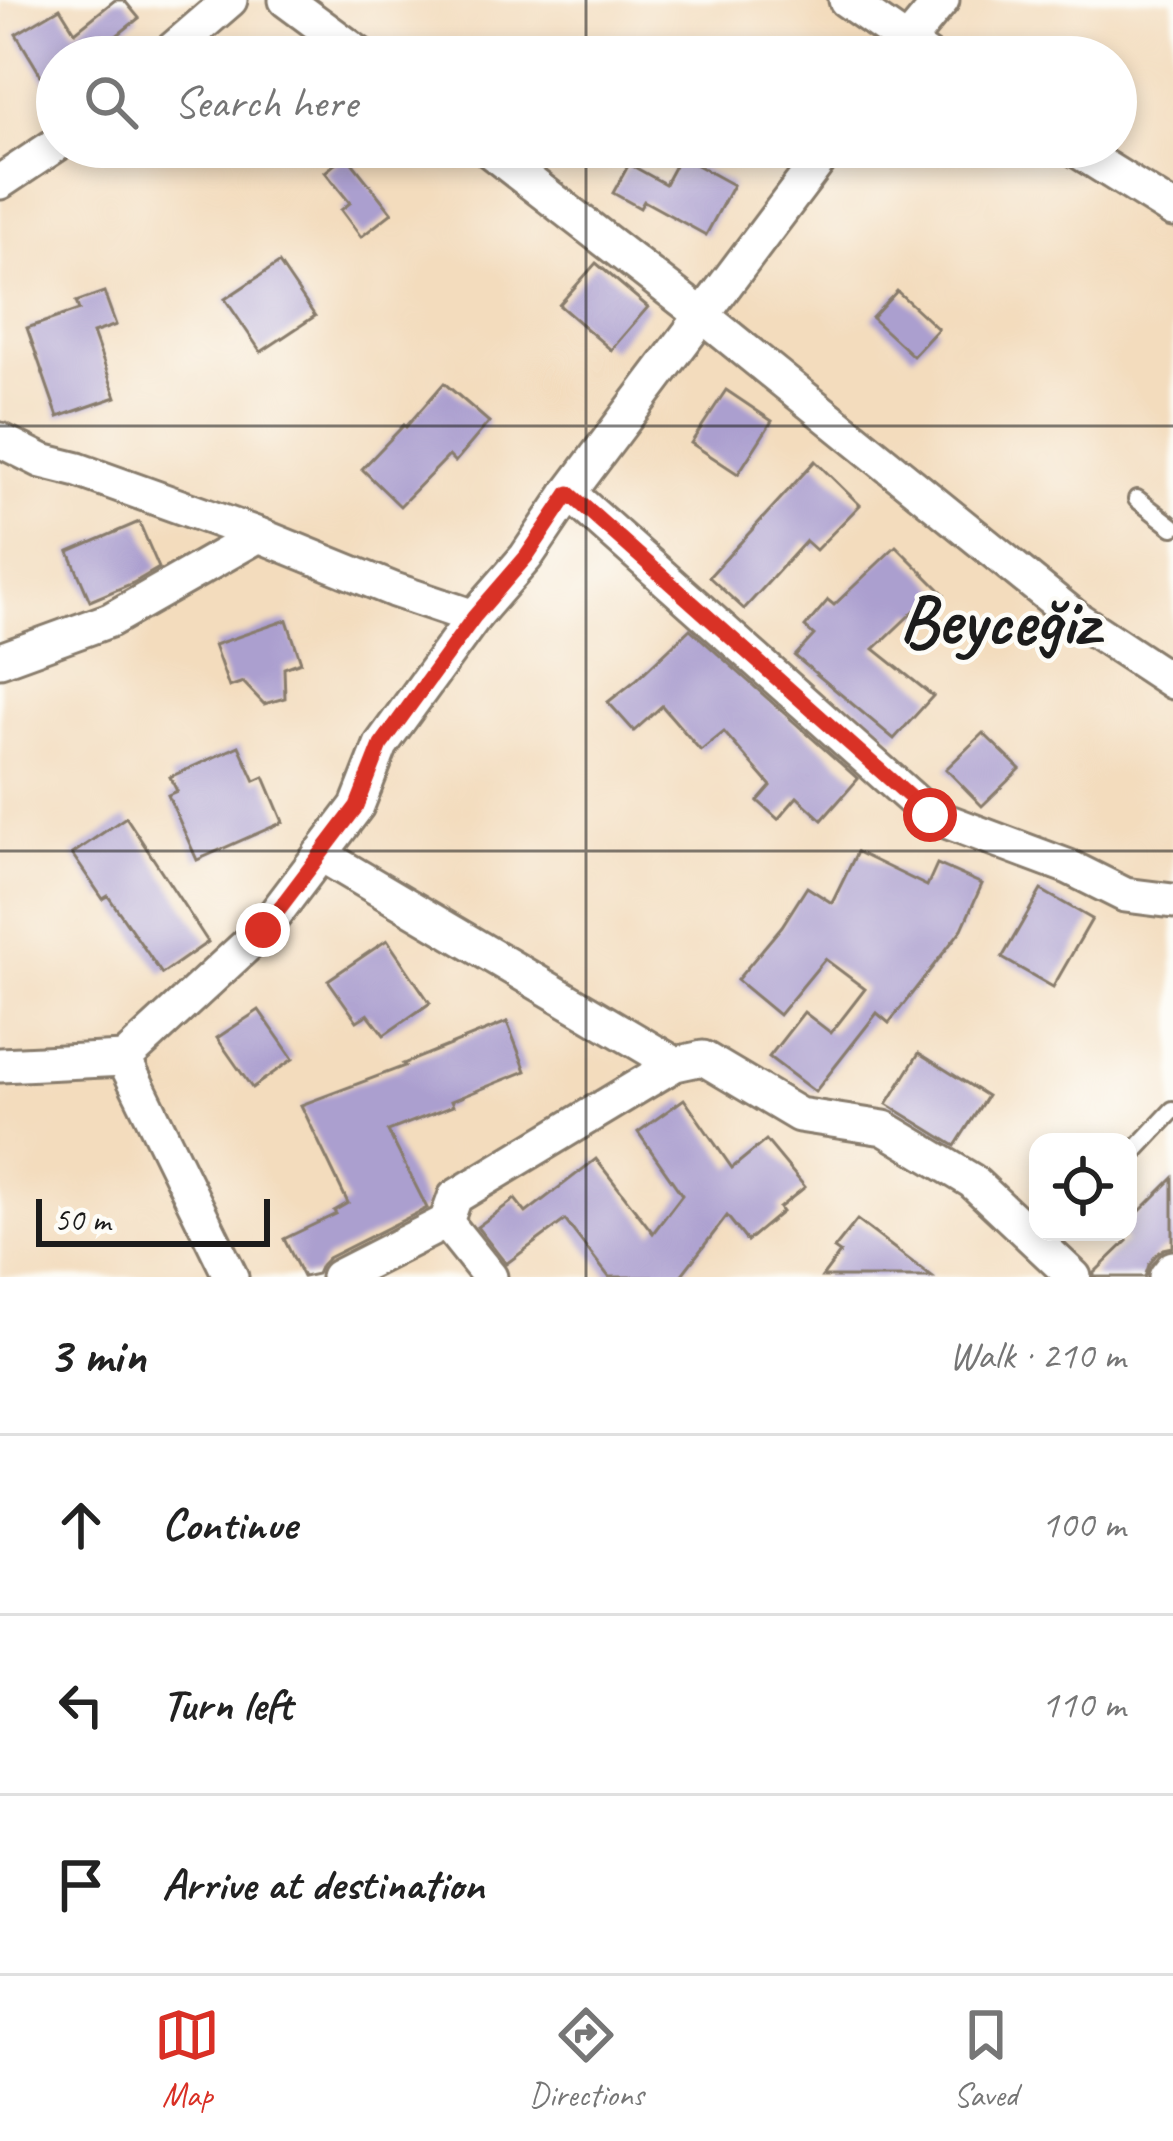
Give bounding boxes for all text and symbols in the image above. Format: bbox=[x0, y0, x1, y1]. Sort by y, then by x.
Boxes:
search box bbox=[36, 36, 1137, 168]
icon: search bbox=[78, 69, 144, 135]
text: Search here bbox=[174, 74, 357, 131]
district label: Beyceğiz bbox=[899, 575, 1105, 666]
route start bbox=[903, 788, 957, 842]
route end bbox=[236, 903, 290, 957]
map controls bbox=[1029, 1133, 1137, 1241]
button: locate bbox=[1029, 1133, 1137, 1241]
scale bar bbox=[36, 1193, 270, 1246]
text: 50 m bbox=[54, 1199, 110, 1241]
text: 3 min bbox=[48, 1323, 146, 1387]
text: Walk · 210 m bbox=[949, 1331, 1125, 1380]
icon: ahead bbox=[48, 1492, 114, 1558]
text: Continue bbox=[162, 1496, 296, 1553]
text: 100 m bbox=[1041, 1500, 1125, 1549]
icon: left bbox=[48, 1672, 114, 1738]
text: Turn left bbox=[162, 1676, 292, 1733]
text: 110 m bbox=[1041, 1680, 1125, 1729]
icon: arrive bbox=[48, 1852, 114, 1918]
text: Arrive at destination bbox=[162, 1856, 484, 1913]
tab: Map bbox=[154, 2002, 220, 2116]
tab: Directions bbox=[529, 2002, 644, 2116]
tab: Saved bbox=[953, 2002, 1019, 2116]

